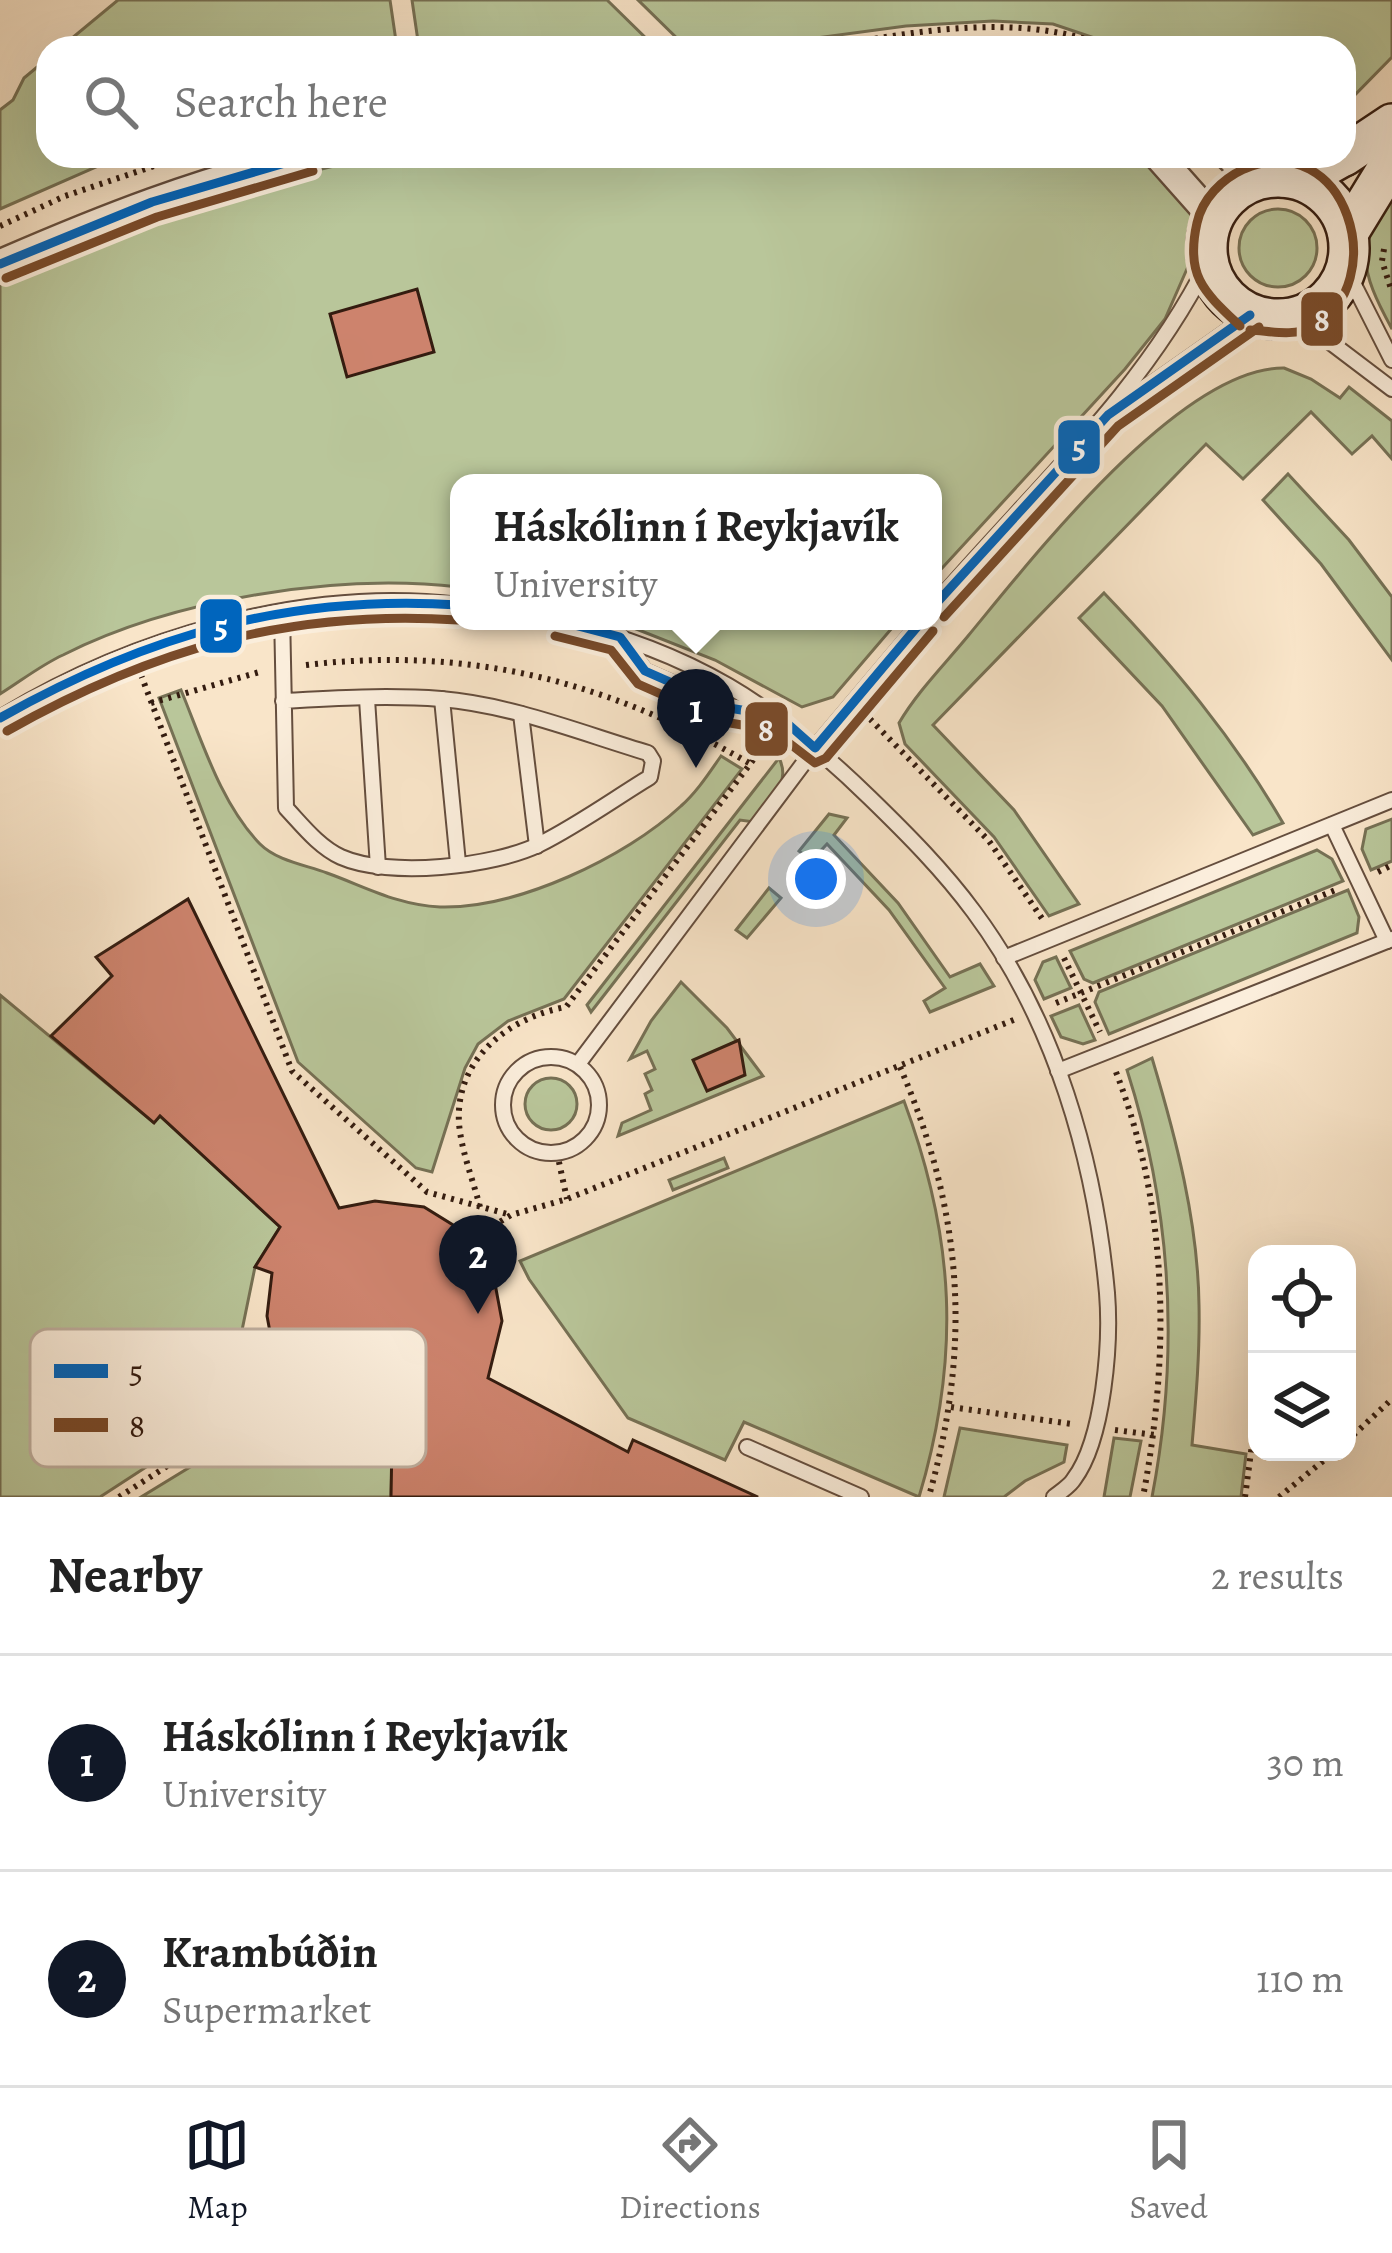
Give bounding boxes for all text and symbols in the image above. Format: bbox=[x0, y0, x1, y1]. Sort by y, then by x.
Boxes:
search box bbox=[36, 36, 1356, 168]
icon: search bbox=[78, 69, 144, 135]
text: Search here bbox=[174, 71, 388, 133]
line badge: 8 bbox=[1299, 290, 1345, 348]
text: 8 bbox=[1314, 297, 1330, 342]
line badge: 5 bbox=[1056, 418, 1102, 476]
text: 5 bbox=[1072, 424, 1086, 469]
popup bbox=[450, 474, 942, 630]
text: Háskólinn í Reykjavík bbox=[493, 495, 899, 557]
text: University bbox=[493, 557, 657, 610]
line badge: 5 bbox=[198, 597, 244, 655]
text: 5 bbox=[214, 604, 228, 649]
pin: 1 bbox=[657, 669, 735, 768]
line badge: 8 bbox=[743, 700, 790, 758]
text: 8 bbox=[758, 707, 774, 752]
your location bbox=[786, 849, 846, 909]
pin: 2 bbox=[439, 1215, 517, 1314]
map controls bbox=[1248, 1245, 1356, 1461]
button: locate bbox=[1248, 1245, 1356, 1353]
legend bbox=[30, 1329, 426, 1467]
text: 5 bbox=[129, 1349, 143, 1394]
button: layers bbox=[1248, 1353, 1356, 1461]
text: 8 bbox=[129, 1403, 145, 1448]
text: Nearby bbox=[48, 1540, 202, 1610]
text: 2 results bbox=[1211, 1549, 1344, 1602]
text: Háskólinn í Reykjavík bbox=[162, 1705, 567, 1767]
text: 1 bbox=[80, 1736, 94, 1789]
text: 30 m bbox=[1267, 1736, 1344, 1789]
text: University bbox=[162, 1767, 326, 1820]
text: Krambúðin bbox=[162, 1921, 378, 1983]
text: 2 bbox=[78, 1952, 96, 2005]
text: 110 m bbox=[1256, 1952, 1344, 2005]
text: Supermarket bbox=[162, 1983, 371, 2036]
tab: Map bbox=[184, 2112, 250, 2229]
tab: Directions bbox=[619, 2112, 761, 2229]
tab: Saved bbox=[1129, 2112, 1208, 2229]

